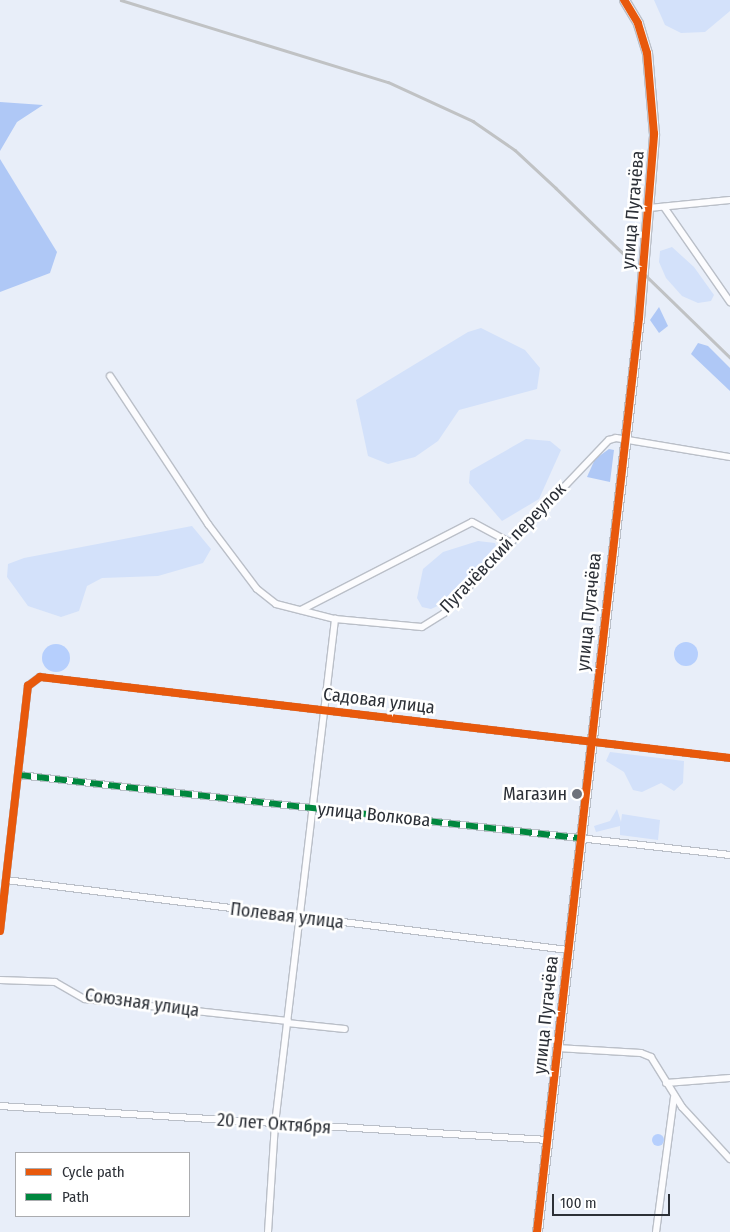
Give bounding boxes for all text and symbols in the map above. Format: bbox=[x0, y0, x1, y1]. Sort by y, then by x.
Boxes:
street label: улица Пугачёва bbox=[617, 150, 649, 270]
street label: Пугачёвский переулок bbox=[435, 479, 571, 617]
street label: улица Пугачёва bbox=[572, 552, 606, 672]
street label: Садовая улица bbox=[322, 683, 436, 719]
place label: Магазин bbox=[503, 783, 567, 805]
marker: Магазин bbox=[571, 788, 583, 800]
street label: улица Волкова bbox=[317, 798, 431, 832]
street label: Полевая улица bbox=[229, 898, 345, 934]
street label: улица Пугачёва bbox=[529, 955, 563, 1075]
street label: Союзная улица bbox=[83, 984, 201, 1022]
street label: 20 лет Октября bbox=[216, 1109, 332, 1139]
legend bbox=[15, 1152, 190, 1217]
text: Cycle path bbox=[62, 1163, 125, 1181]
scale bar bbox=[555, 1184, 672, 1216]
text: Path bbox=[62, 1188, 89, 1206]
text: 100 m bbox=[560, 1194, 597, 1212]

